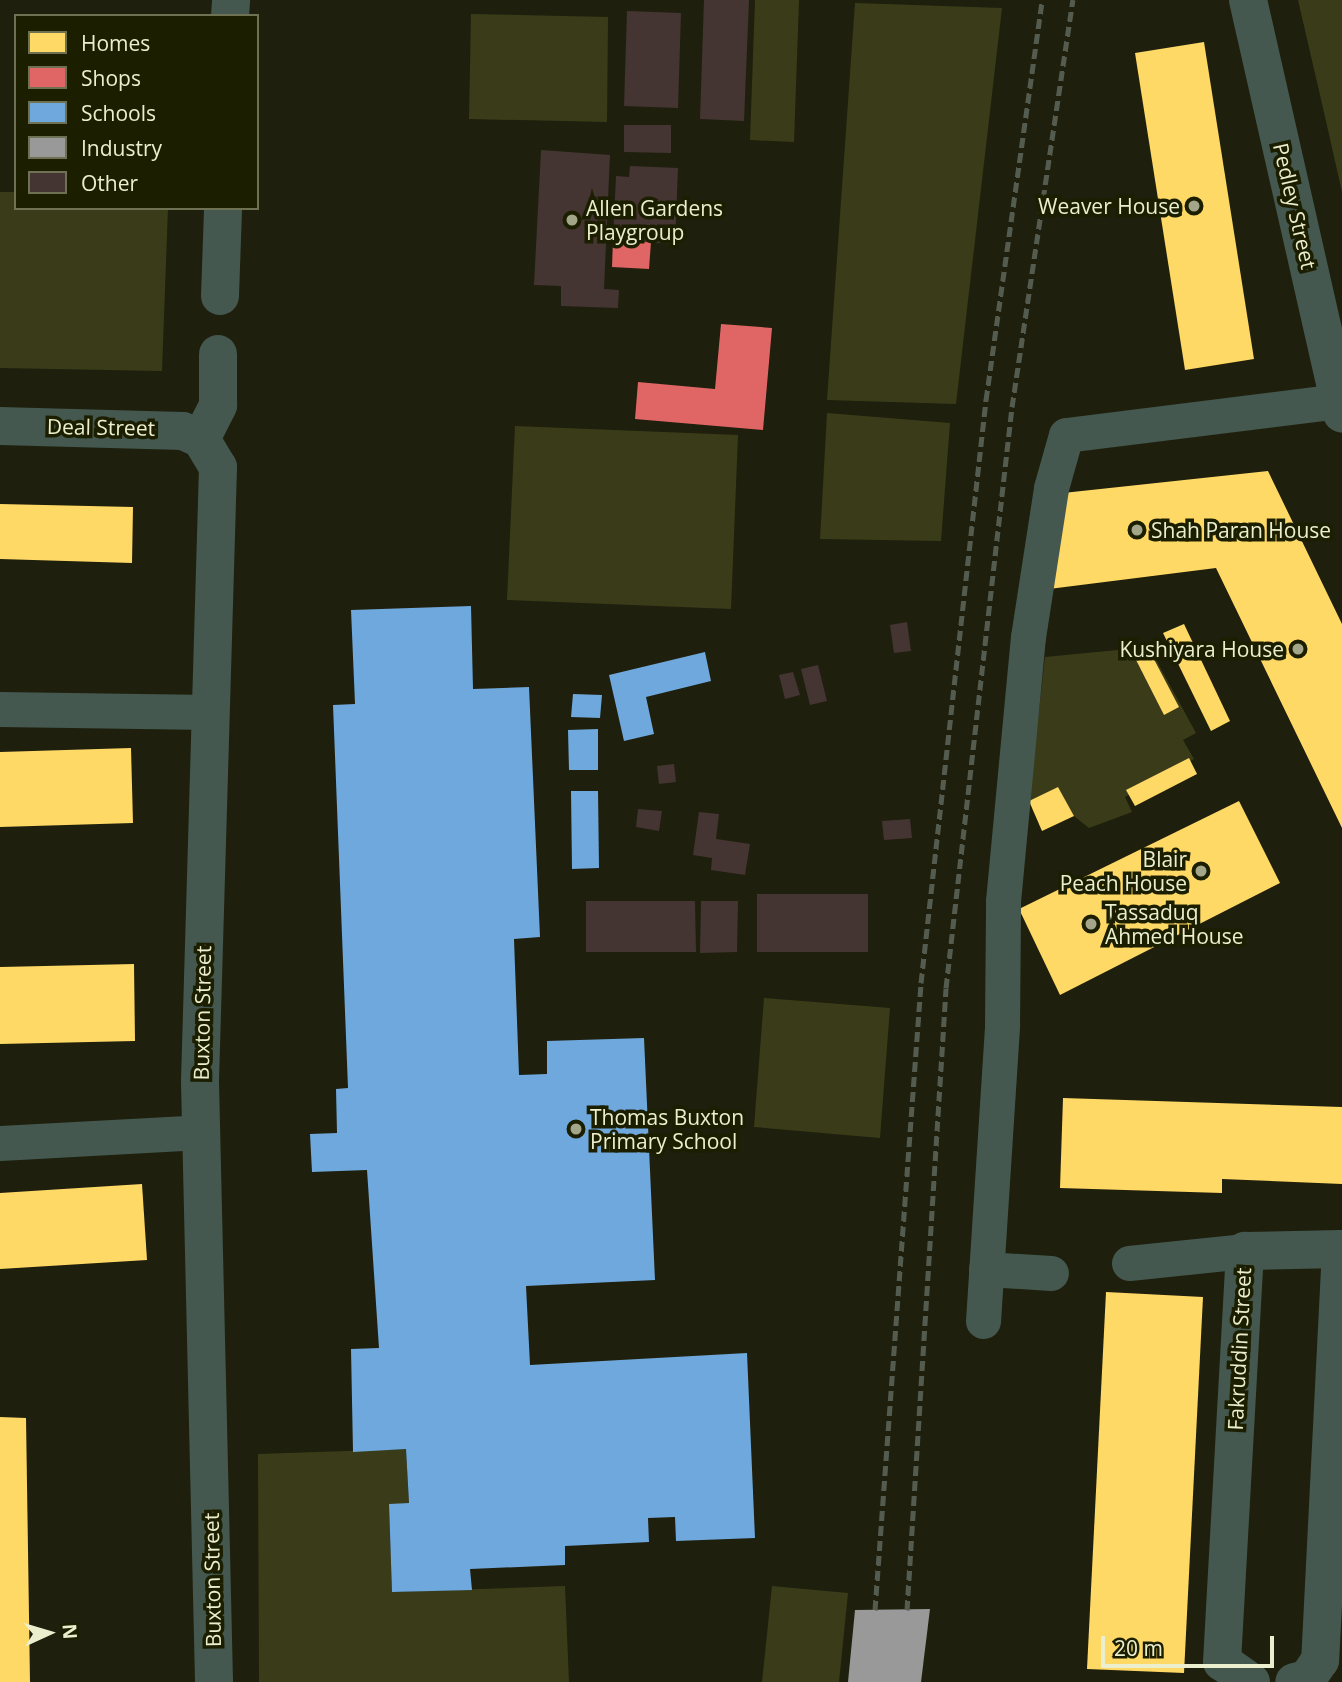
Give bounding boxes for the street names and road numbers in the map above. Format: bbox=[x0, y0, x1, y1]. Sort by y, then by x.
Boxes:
street label: Pedley Street bbox=[1268, 140, 1322, 272]
street label: Deal Street bbox=[47, 413, 155, 441]
street label: Buxton Street bbox=[188, 946, 216, 1080]
street label: Fakruddin Street bbox=[1222, 1267, 1256, 1431]
street label: Buxton Street bbox=[198, 1513, 226, 1647]

